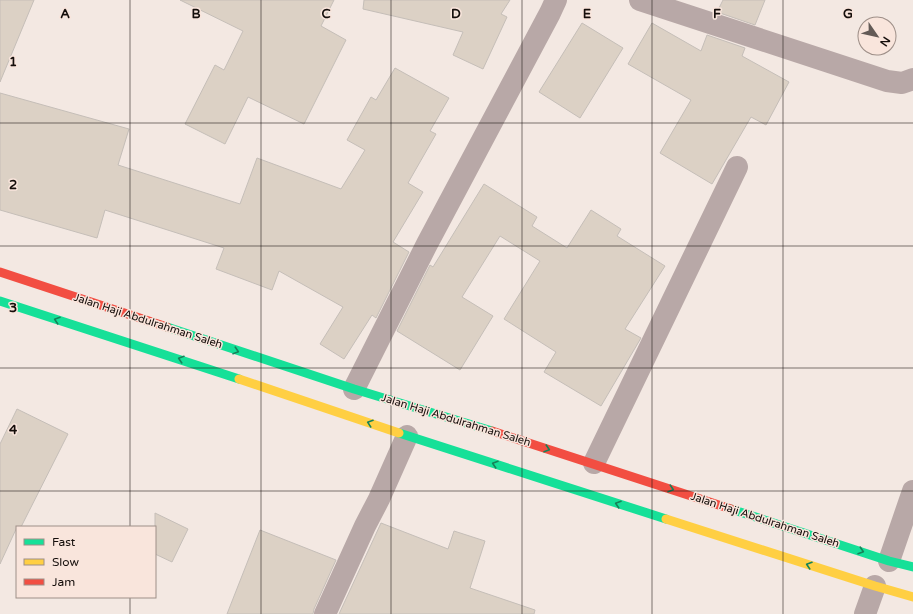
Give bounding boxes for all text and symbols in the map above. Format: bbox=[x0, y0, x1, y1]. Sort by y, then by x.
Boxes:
text: A bbox=[60, 6, 70, 22]
text: B bbox=[191, 6, 201, 22]
text: C bbox=[321, 6, 331, 22]
text: D bbox=[451, 6, 461, 22]
text: E bbox=[583, 6, 591, 22]
text: F bbox=[713, 6, 721, 22]
text: G bbox=[843, 6, 853, 22]
north arrow bbox=[857, 16, 897, 56]
text: N bbox=[877, 34, 893, 49]
text: 1 bbox=[9, 54, 17, 70]
text: 2 bbox=[9, 177, 17, 193]
street label: Jalan Haji Abdulrahman Saleh bbox=[72, 291, 224, 351]
text: 3 bbox=[9, 300, 17, 316]
one-way arrow bbox=[54, 316, 61, 325]
one-way arrow bbox=[233, 346, 240, 355]
one-way arrow bbox=[178, 356, 185, 364]
street label: Jalan Haji Abdulrahman Saleh bbox=[380, 391, 532, 449]
one-way arrow bbox=[367, 420, 374, 428]
text: 4 bbox=[9, 422, 18, 438]
one-way arrow bbox=[544, 444, 551, 452]
one-way arrow bbox=[491, 460, 498, 469]
one-way arrow bbox=[667, 484, 674, 493]
street label: Jalan Haji Abdulrahman Saleh bbox=[689, 490, 841, 550]
one-way arrow bbox=[615, 500, 622, 508]
legend bbox=[16, 526, 156, 598]
text: Fast bbox=[52, 535, 76, 549]
one-way arrow bbox=[857, 547, 864, 555]
text: Slow bbox=[52, 555, 79, 569]
one-way arrow bbox=[805, 561, 812, 570]
text: Jam bbox=[52, 575, 75, 589]

